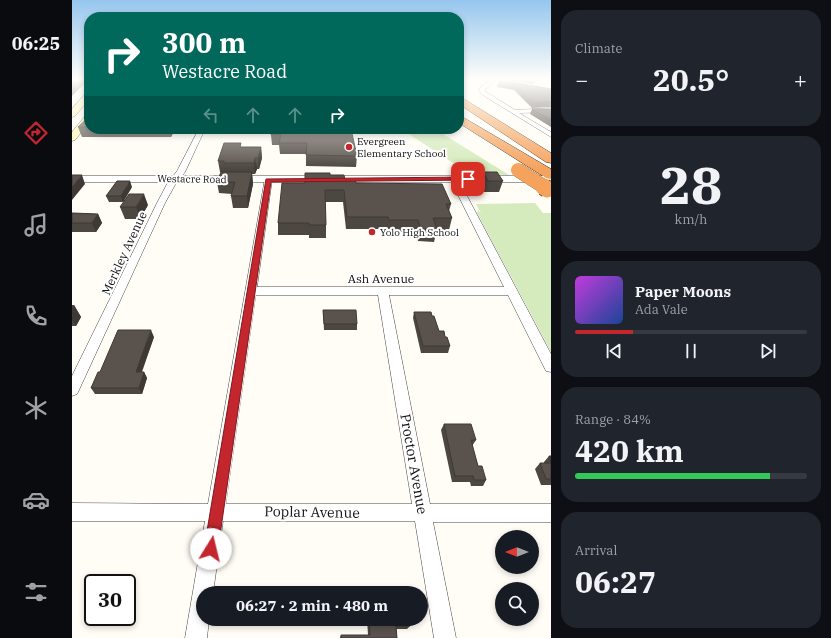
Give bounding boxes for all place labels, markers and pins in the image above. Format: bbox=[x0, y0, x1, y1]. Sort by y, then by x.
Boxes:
place label: Evergreen Elementary School bbox=[357, 135, 446, 160]
marker: Evergreen Elementary School bbox=[344, 142, 354, 152]
pin bbox=[451, 162, 485, 196]
place label: Yolo High School bbox=[380, 226, 459, 239]
marker: Yolo High School bbox=[367, 227, 377, 237]

